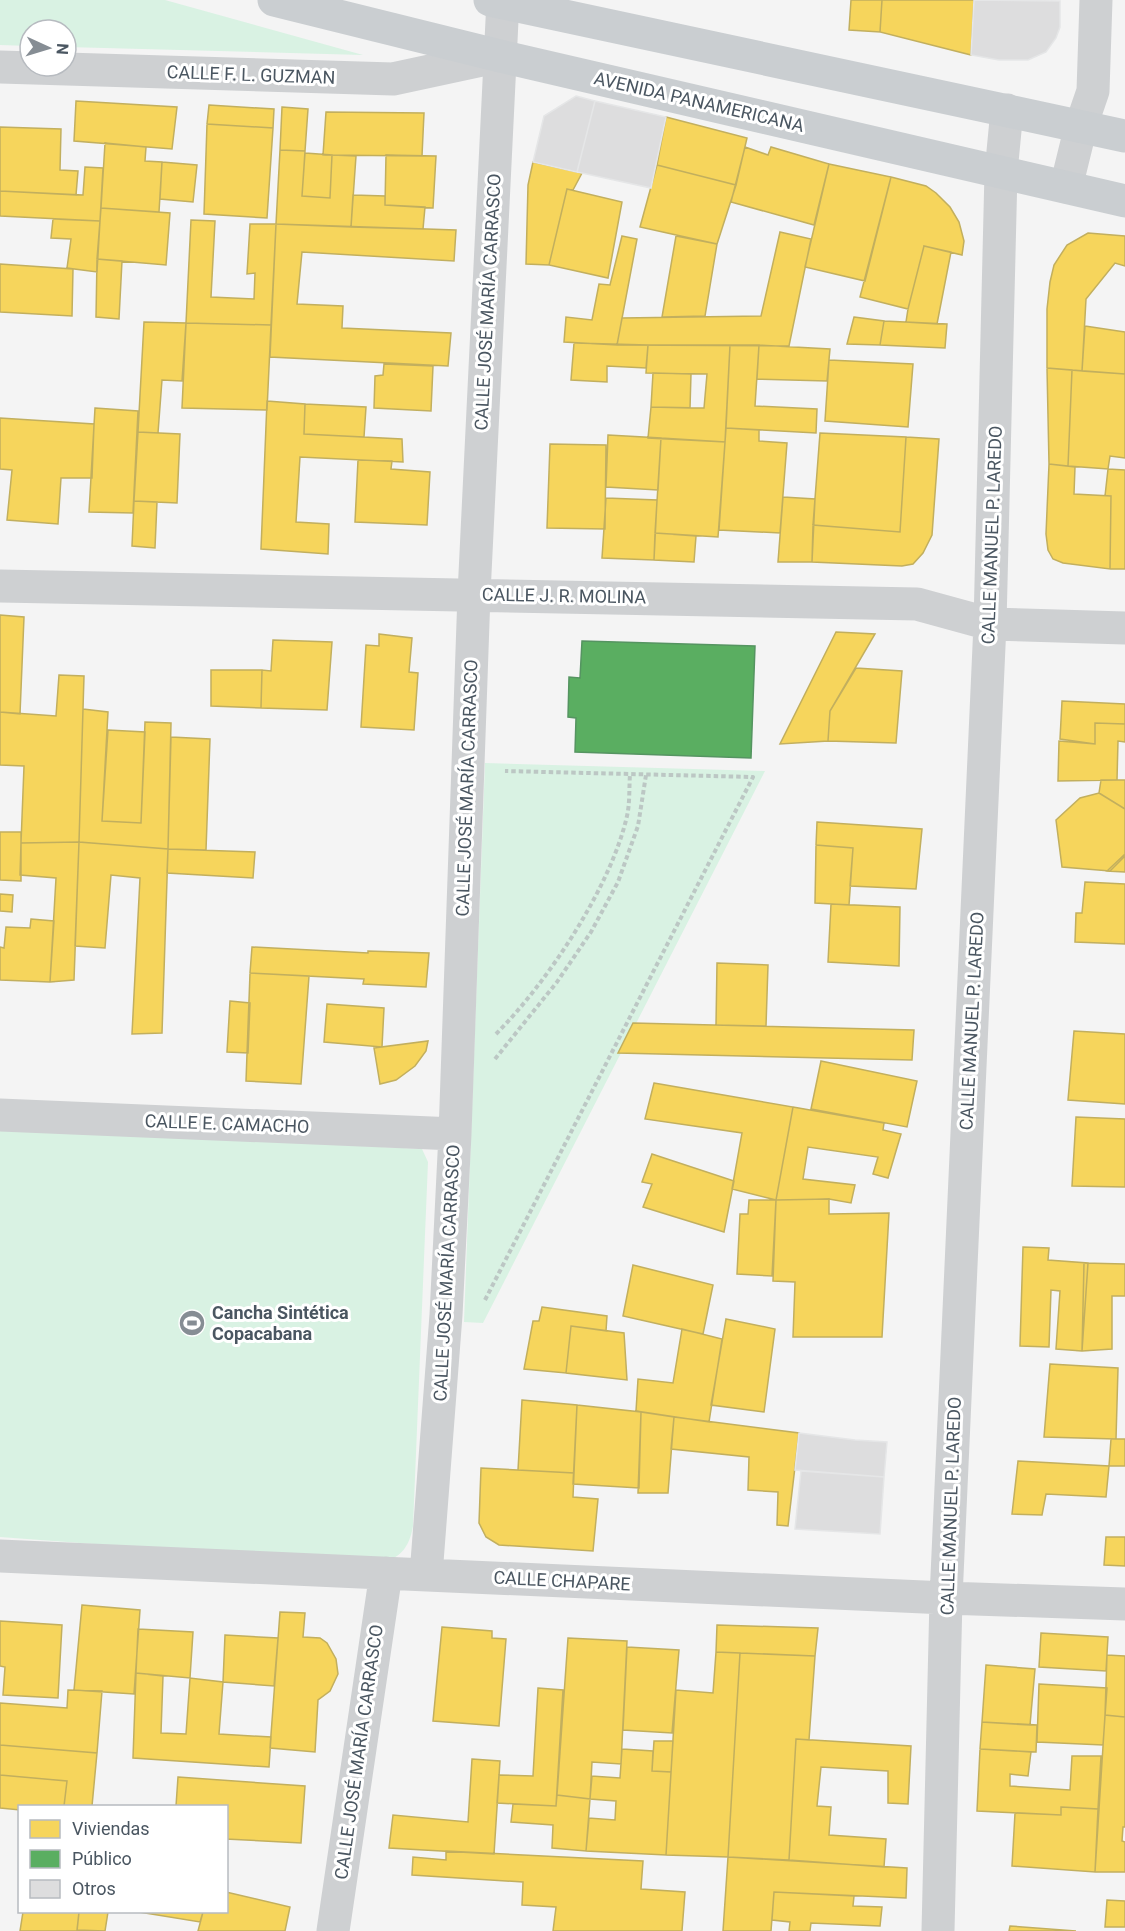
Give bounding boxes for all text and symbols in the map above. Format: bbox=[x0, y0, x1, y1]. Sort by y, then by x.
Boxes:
north arrow bbox=[18, 18, 78, 78]
text: N bbox=[53, 43, 72, 55]
street label: CALLE F. L. GUZMAN bbox=[166, 61, 336, 88]
street label: AVENIDA PANAMERICANA bbox=[592, 67, 806, 136]
street label: CALLE JOSÉ MARÍA CARRASCO bbox=[470, 173, 505, 431]
street label: CALLE MANUEL P. LAREDO bbox=[977, 425, 1006, 645]
street label: CALLE J. R. MOLINA bbox=[482, 584, 647, 607]
street label: CALLE JOSÉ MARÍA CARRASCO bbox=[452, 659, 481, 917]
street label: CALLE MANUEL P. LAREDO bbox=[955, 911, 988, 1131]
street label: CALLE E. CAMACHO bbox=[144, 1110, 310, 1137]
street label: CALLE JOSÉ MARÍA CARRASCO bbox=[429, 1144, 464, 1402]
place label: Cancha Sintética Copacabana bbox=[212, 1302, 349, 1344]
sports icon: Cancha Sintética Copacabana bbox=[177, 1308, 207, 1338]
street label: CALLE MANUEL P. LAREDO bbox=[936, 1396, 965, 1616]
street label: CALLE CHAPARE bbox=[493, 1566, 631, 1595]
street label: CALLE JOSÉ MARÍA CARRASCO bbox=[330, 1623, 387, 1881]
legend bbox=[18, 1805, 228, 1913]
text: Viviendas bbox=[72, 1818, 150, 1839]
text: Público bbox=[72, 1848, 132, 1869]
text: Otros bbox=[72, 1878, 116, 1899]

